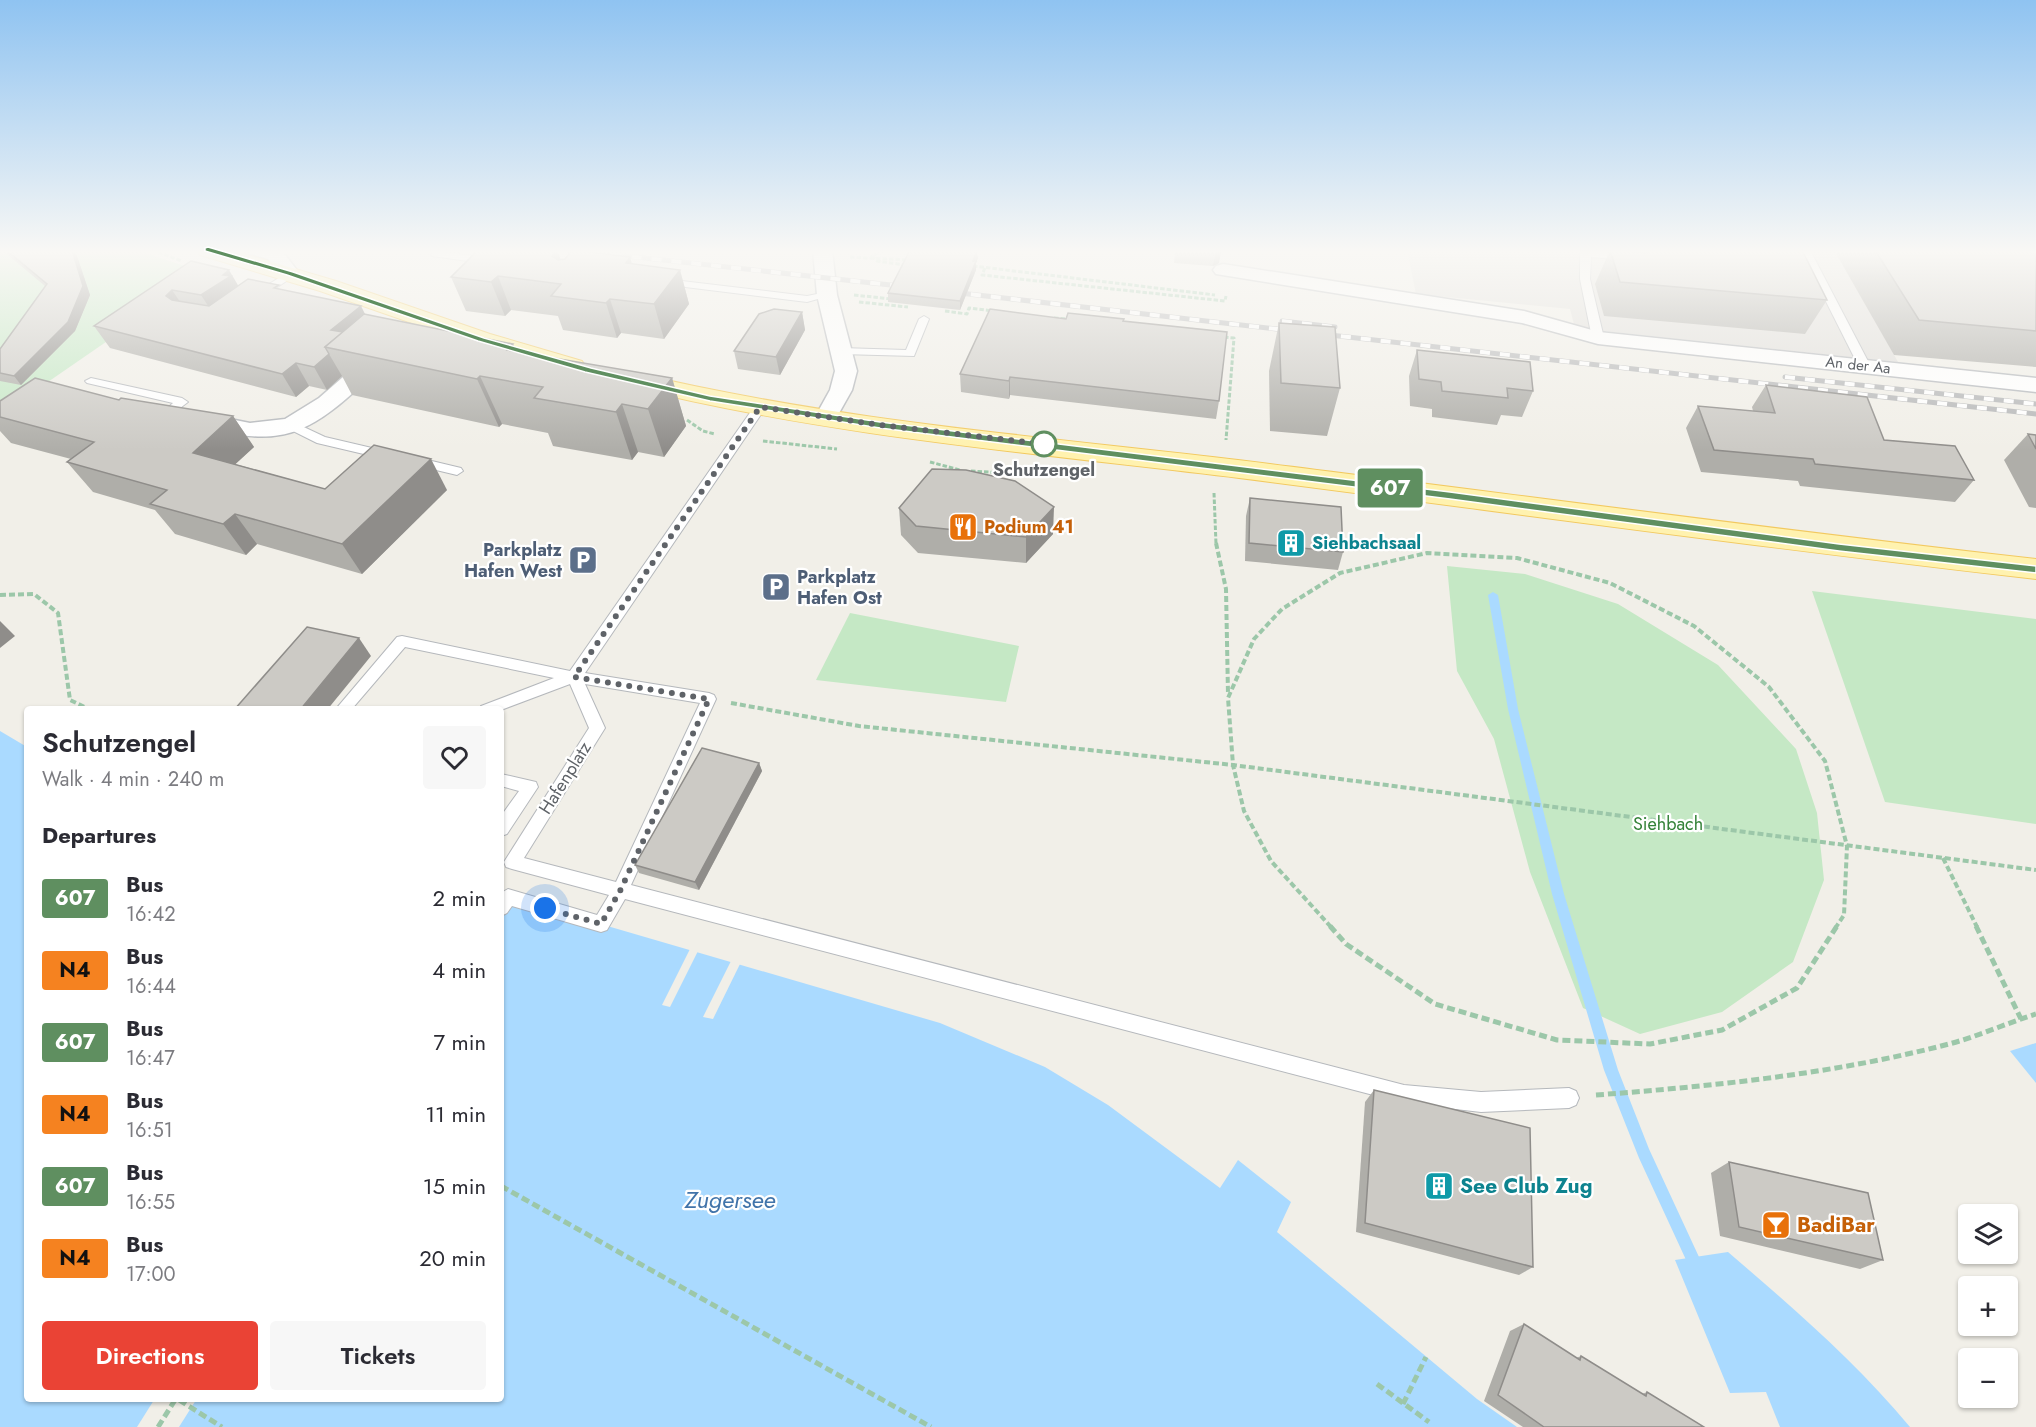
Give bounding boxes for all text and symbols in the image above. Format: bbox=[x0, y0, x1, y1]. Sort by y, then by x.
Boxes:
street label: An der Aa bbox=[1824, 351, 1892, 379]
marker: Schutzengel bbox=[1031, 431, 1057, 457]
place label: Schutzengel bbox=[993, 457, 1095, 483]
line badge: 607 bbox=[1356, 468, 1424, 508]
text: 607 bbox=[1370, 473, 1410, 503]
restaurant icon: Podium 41 bbox=[947, 511, 979, 543]
place label: Podium 41 bbox=[984, 514, 1074, 540]
building icon: Siehbachsaal bbox=[1275, 527, 1307, 559]
place label: Siehbachsaal bbox=[1312, 530, 1421, 556]
place label: Parkplatz Hafen West bbox=[464, 537, 563, 584]
parking icon: Parkplatz Hafen West bbox=[567, 544, 599, 576]
place label: Parkplatz Hafen Ost bbox=[797, 564, 882, 611]
parking icon: Parkplatz Hafen Ost bbox=[760, 571, 792, 603]
text: Schutzengel bbox=[42, 722, 196, 763]
button: heart bbox=[423, 726, 486, 789]
street label: Hafenplatz bbox=[532, 736, 598, 819]
text: Walk · 4 min · 240 m bbox=[42, 765, 224, 794]
park label: Siehbach bbox=[1633, 811, 1703, 837]
text: Departures bbox=[42, 819, 156, 851]
text: Bus bbox=[126, 868, 163, 900]
text: 2 min bbox=[432, 882, 486, 914]
text: 607 bbox=[55, 883, 95, 913]
your location bbox=[530, 893, 560, 923]
text: 16:42 bbox=[126, 900, 176, 929]
text: Bus bbox=[126, 940, 163, 972]
text: 4 min bbox=[432, 954, 486, 986]
text: N4 bbox=[59, 955, 91, 985]
text: 16:44 bbox=[126, 972, 176, 1001]
text: Bus bbox=[126, 1012, 163, 1044]
text: 7 min bbox=[433, 1026, 486, 1058]
text: 607 bbox=[55, 1027, 95, 1057]
text: 16:47 bbox=[126, 1044, 175, 1073]
text: Bus bbox=[126, 1084, 163, 1116]
text: 11 min bbox=[425, 1098, 486, 1130]
text: N4 bbox=[59, 1099, 91, 1129]
text: 16:51 bbox=[126, 1116, 173, 1145]
text: Bus bbox=[126, 1156, 163, 1188]
text: 15 min bbox=[423, 1170, 486, 1202]
building icon: See Club Zug bbox=[1423, 1170, 1455, 1202]
text: 607 bbox=[55, 1171, 95, 1201]
place label: See Club Zug bbox=[1460, 1171, 1593, 1201]
water label: Zugersee bbox=[684, 1182, 775, 1217]
text: 16:55 bbox=[126, 1188, 175, 1217]
map controls bbox=[1958, 1204, 2018, 1408]
button: layers bbox=[1958, 1204, 2018, 1264]
bar icon: BadiBar bbox=[1760, 1209, 1792, 1241]
place label: BadiBar bbox=[1797, 1210, 1875, 1240]
text: Bus bbox=[126, 1228, 163, 1260]
text: 20 min bbox=[419, 1242, 486, 1274]
text: N4 bbox=[59, 1243, 91, 1273]
text: 17:00 bbox=[126, 1260, 176, 1289]
button: + bbox=[1958, 1276, 2018, 1336]
button: Directions bbox=[42, 1321, 258, 1390]
button: Tickets bbox=[270, 1321, 486, 1390]
button: − bbox=[1958, 1348, 2018, 1408]

